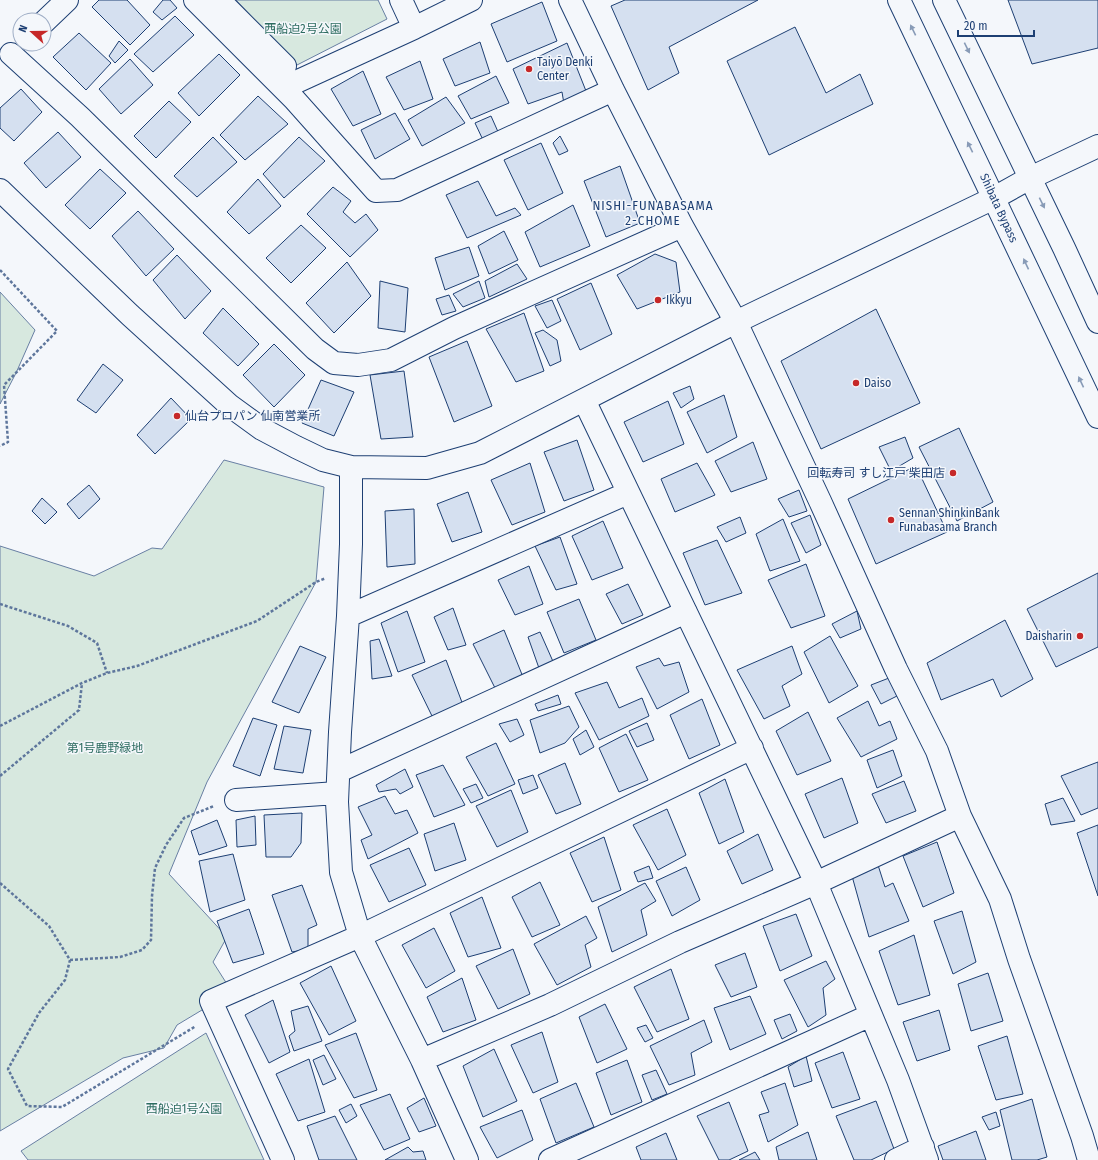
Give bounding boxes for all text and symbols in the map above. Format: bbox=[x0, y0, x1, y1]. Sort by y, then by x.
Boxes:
north arrow bbox=[12, 12, 52, 52]
scale bar bbox=[958, 12, 1034, 38]
text: 20 m bbox=[964, 19, 988, 33]
park label: 西船迫2号公園 bbox=[264, 22, 342, 36]
text: N bbox=[16, 23, 30, 34]
one-way arrow bbox=[910, 24, 916, 35]
one-way arrow bbox=[964, 42, 970, 53]
place label: Taiyō Denki Center bbox=[537, 55, 593, 83]
marker: Taiyō Denki Center bbox=[524, 64, 534, 74]
one-way arrow bbox=[967, 141, 973, 152]
street label: Shibata Bypass bbox=[977, 171, 1021, 245]
one-way arrow bbox=[1039, 197, 1045, 208]
district label: NISHI-FUNABASAMA 2-CHOME bbox=[592, 198, 714, 228]
one-way arrow bbox=[1023, 258, 1029, 270]
place label: Ikkyu bbox=[666, 293, 692, 307]
marker: Ikkyu bbox=[653, 295, 663, 305]
place label: Daiso bbox=[864, 376, 891, 390]
one-way arrow bbox=[1078, 376, 1084, 387]
marker: Daiso bbox=[851, 378, 861, 388]
place label: 仙台プロパン 仙南営業所 bbox=[185, 409, 320, 423]
marker: 仙台プロパン 仙南営業所 bbox=[172, 411, 182, 421]
place label: 回転寿司 すし江戸 柴田店 bbox=[807, 466, 945, 480]
marker: 回転寿司 すし江戸 柴田店 bbox=[948, 468, 958, 478]
place label: Sennan ShinkinBank Funabasama Branch bbox=[899, 506, 1000, 534]
marker: Sennan ShinkinBank Funabasama Branch bbox=[886, 515, 896, 525]
place label: Daisharin bbox=[1025, 629, 1072, 643]
marker: Daisharin bbox=[1075, 631, 1085, 641]
park label: 第1号鹿野緑地 bbox=[67, 741, 143, 755]
park label: 西船迫1号公園 bbox=[146, 1102, 222, 1116]

